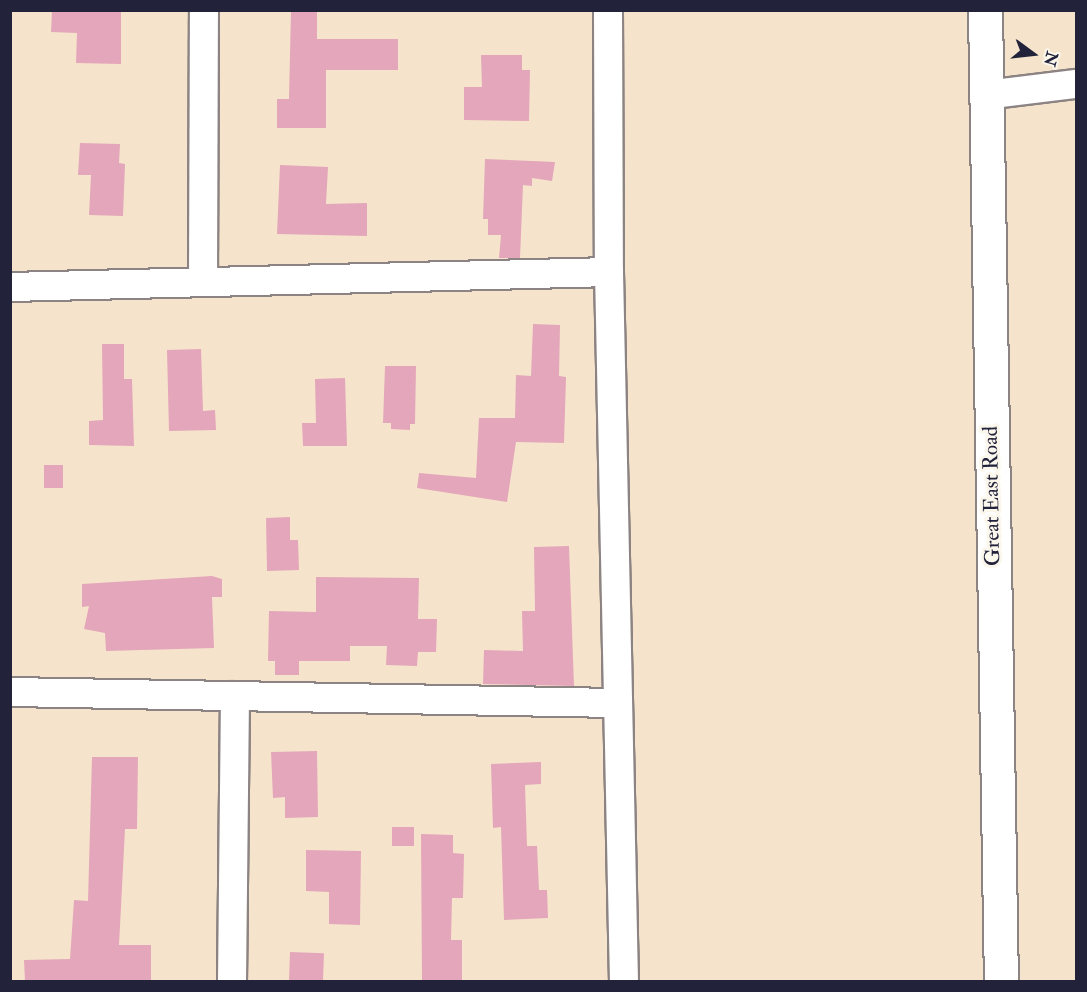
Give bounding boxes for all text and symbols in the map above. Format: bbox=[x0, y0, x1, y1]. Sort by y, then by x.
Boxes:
north arrow bbox=[1003, 24, 1063, 84]
text: N bbox=[1039, 49, 1062, 68]
street label: Great East Road bbox=[978, 426, 1006, 566]

